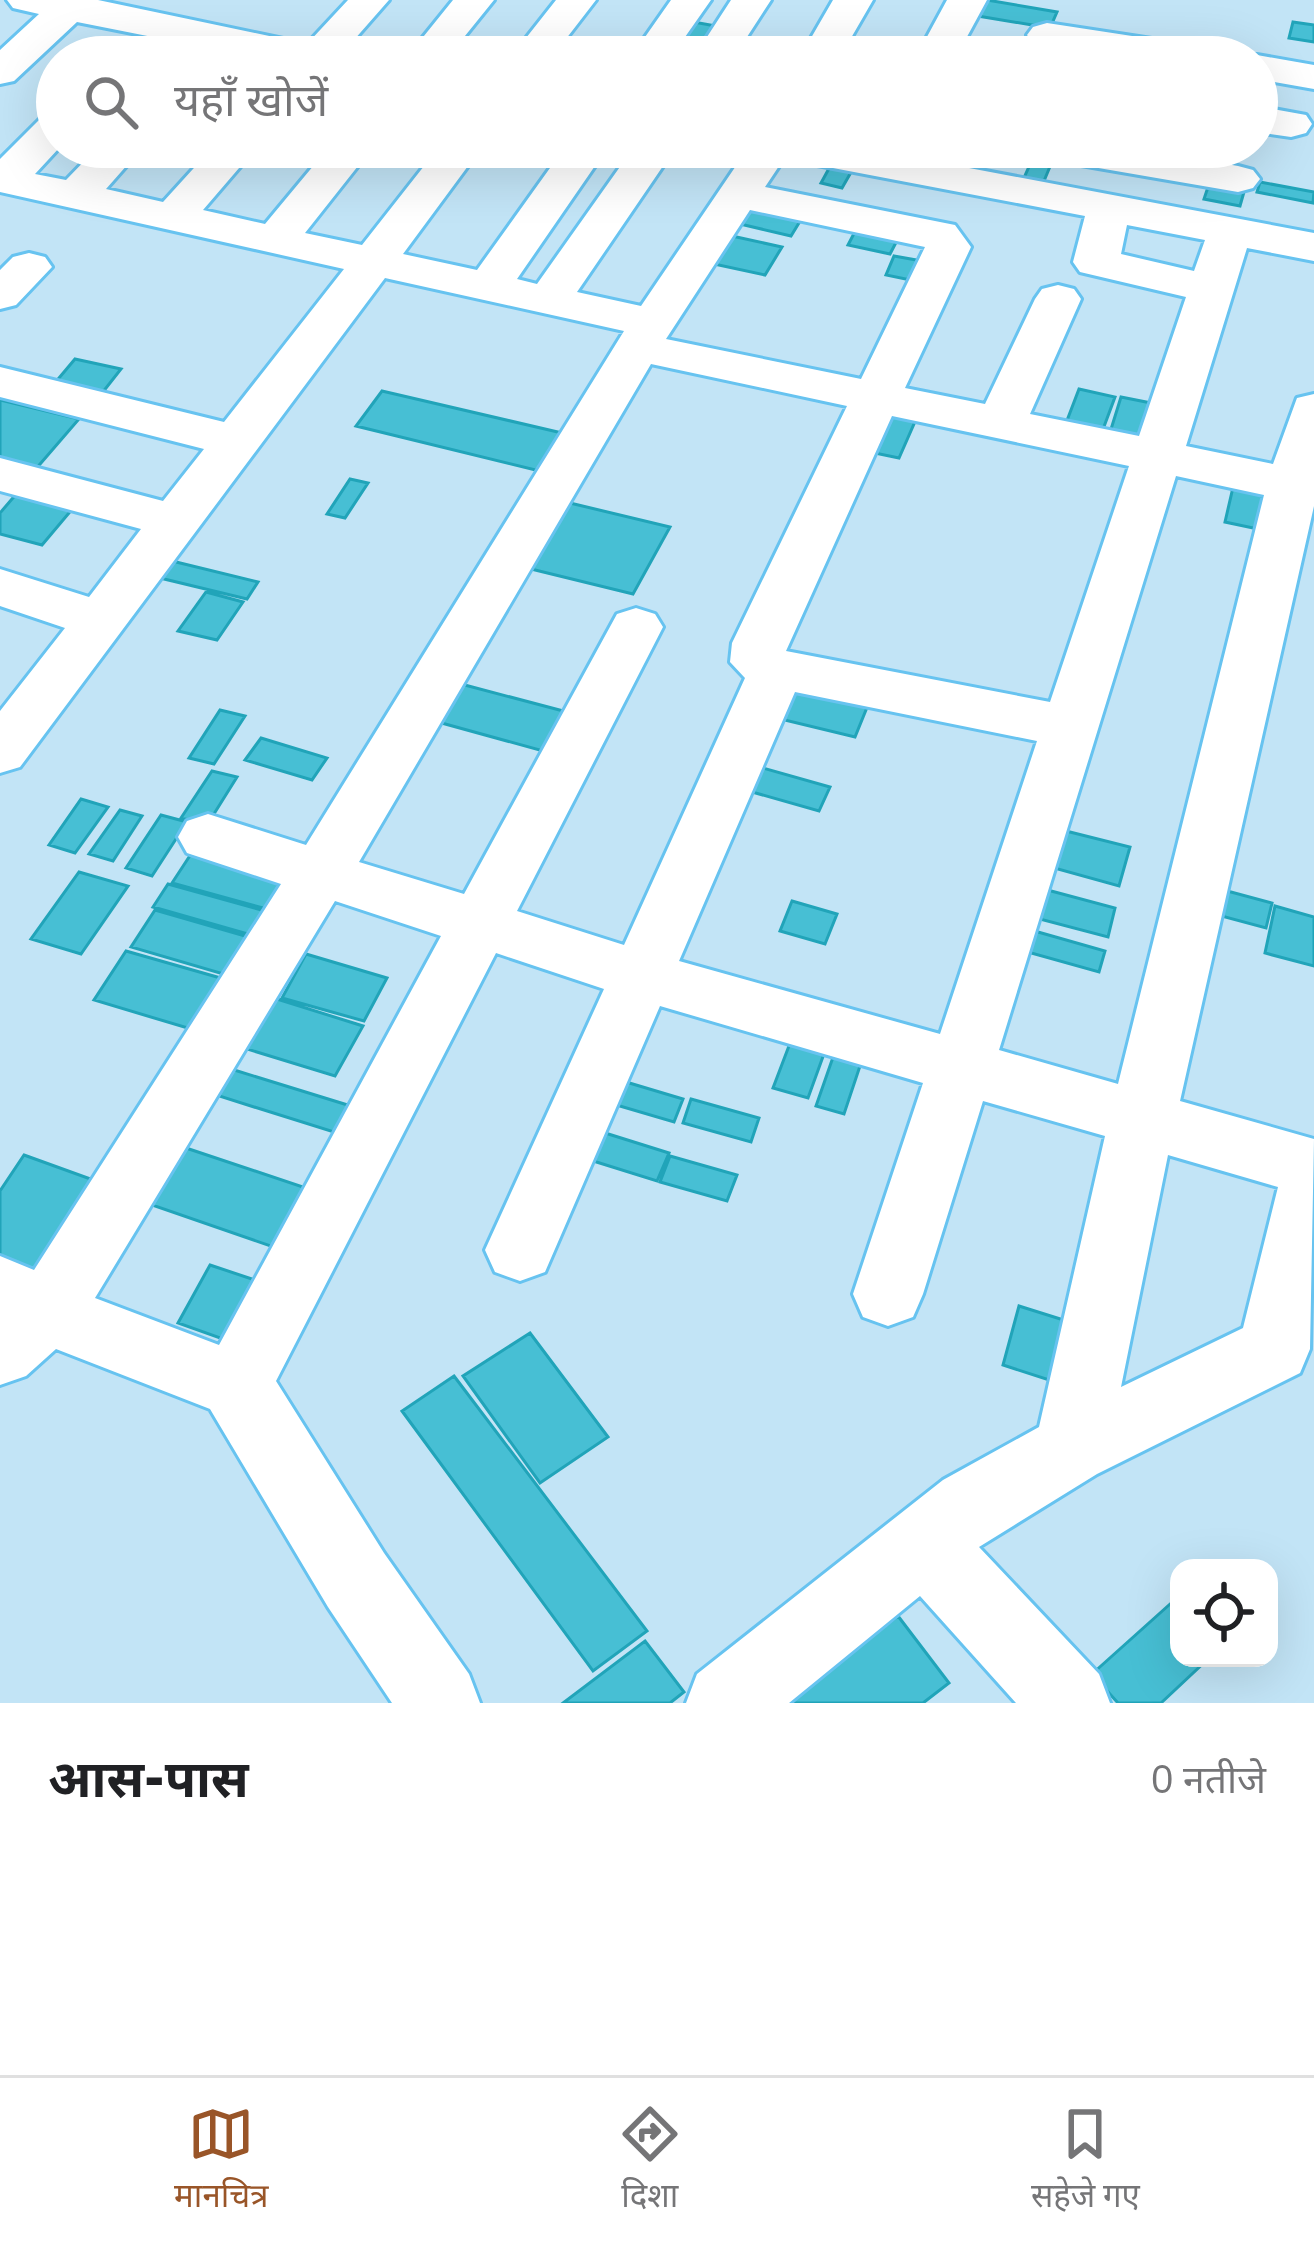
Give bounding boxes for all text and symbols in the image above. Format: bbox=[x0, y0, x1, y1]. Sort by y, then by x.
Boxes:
search box bbox=[36, 36, 1278, 168]
icon: search bbox=[78, 69, 144, 135]
text: यहाँ खोजें bbox=[174, 70, 328, 128]
map controls bbox=[1170, 1559, 1278, 1667]
button: locate bbox=[1170, 1559, 1278, 1667]
text: आस-पास bbox=[48, 1745, 249, 1811]
text: 0 नतीजे bbox=[1150, 1753, 1266, 1804]
tab: मानचित्र bbox=[174, 2101, 268, 2220]
tab: दिशा bbox=[617, 2101, 683, 2220]
tab: सहेजे गए bbox=[1031, 2101, 1140, 2220]

